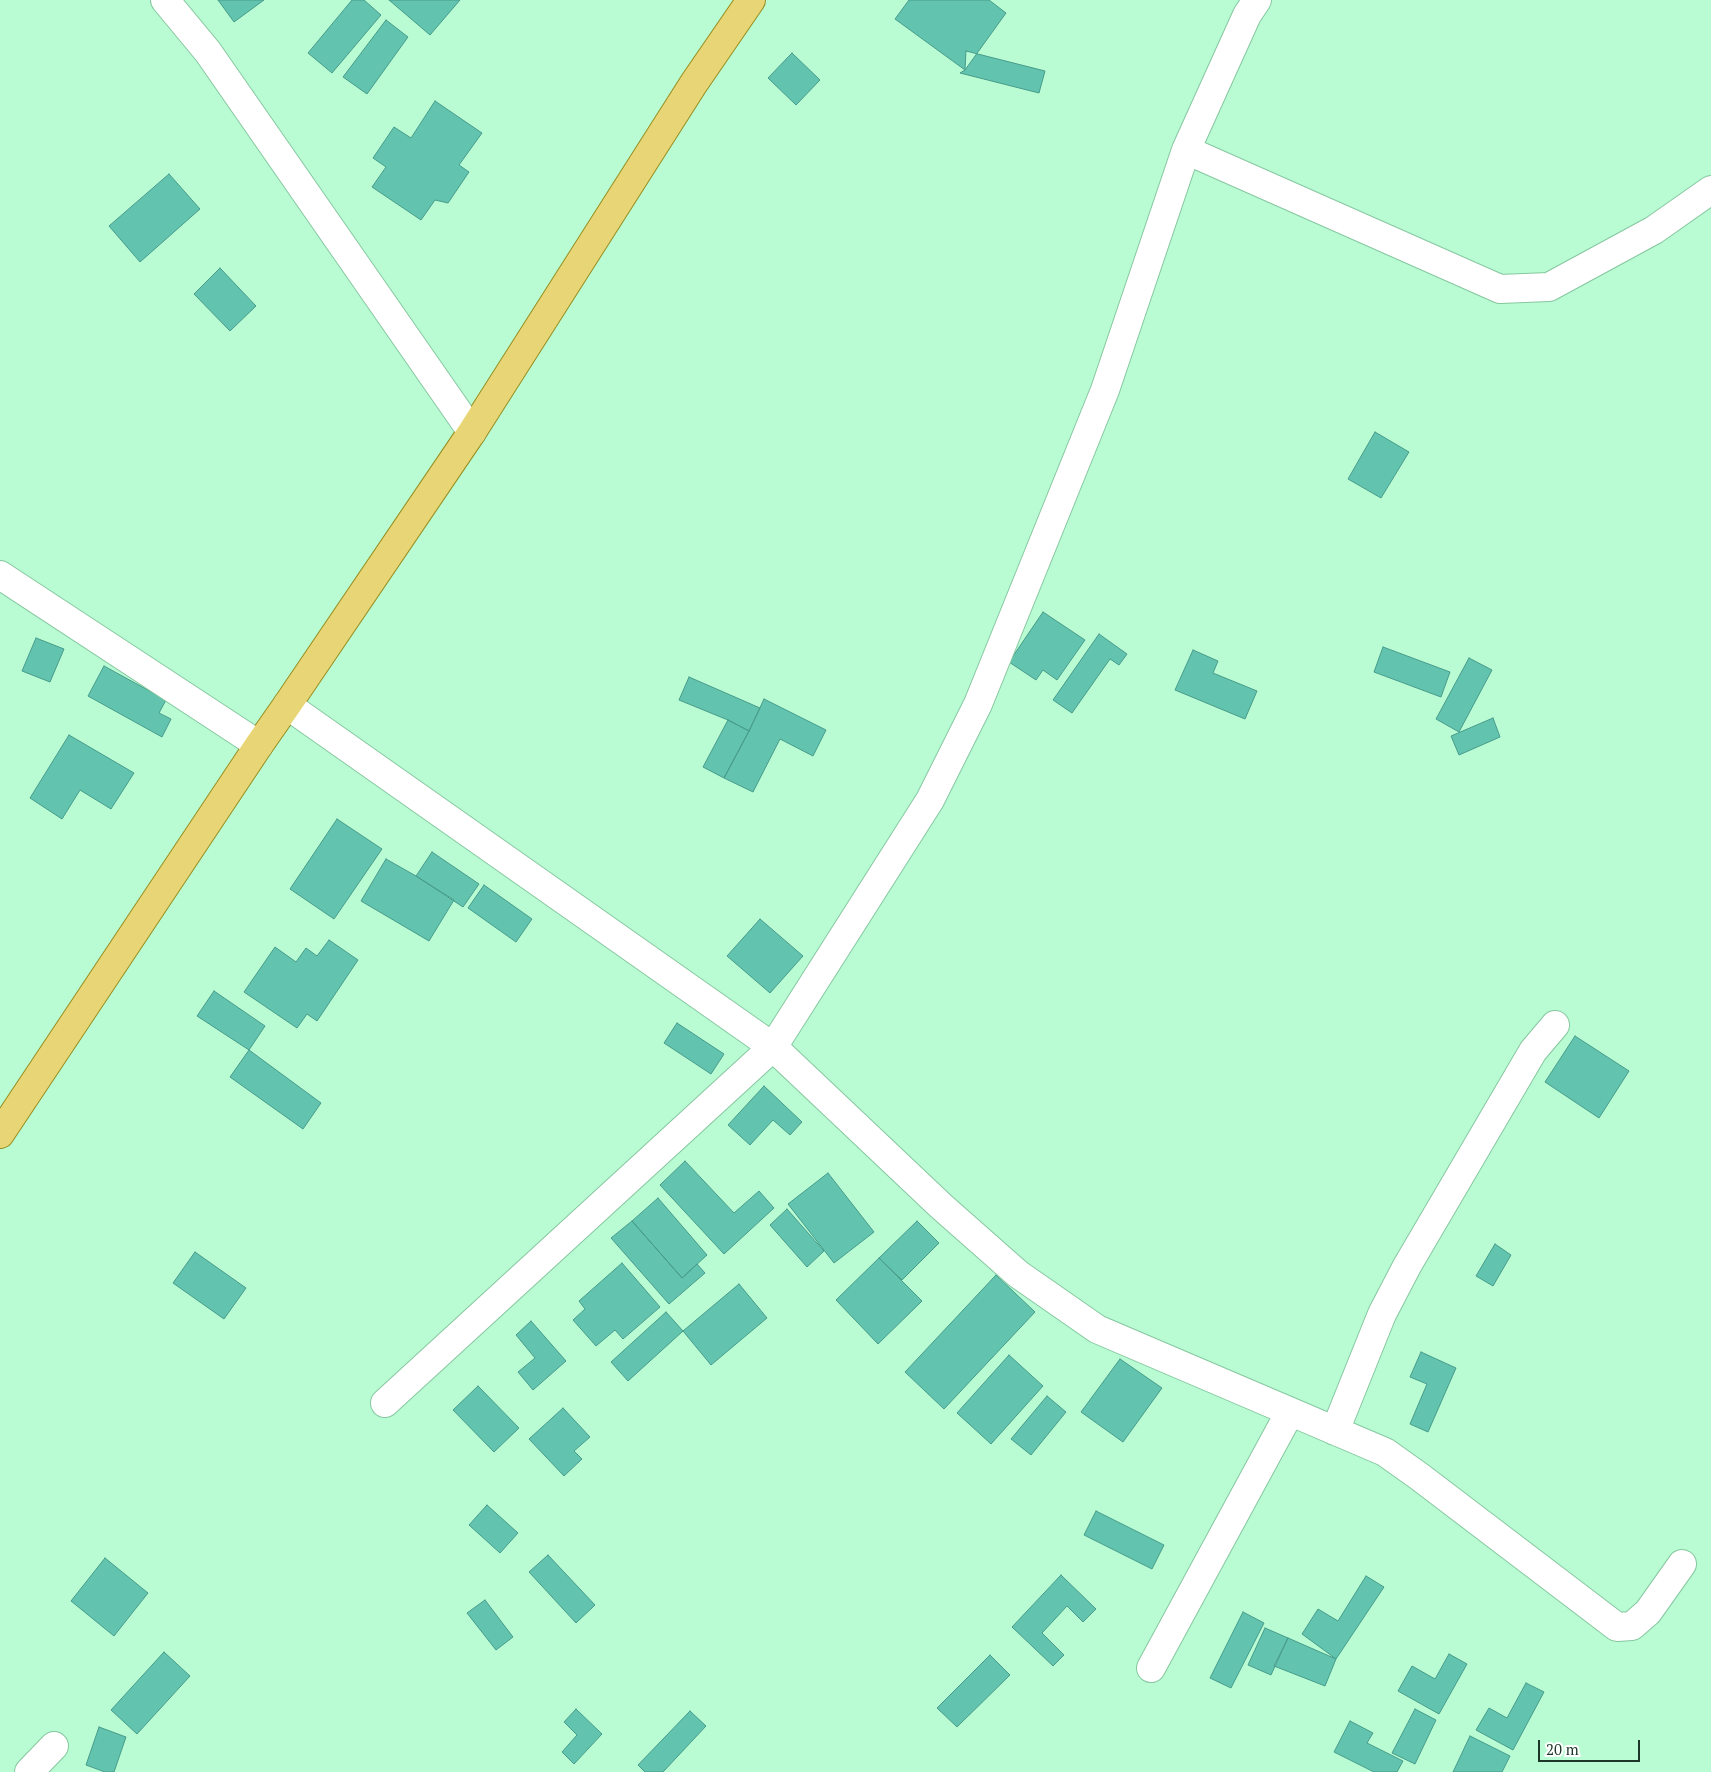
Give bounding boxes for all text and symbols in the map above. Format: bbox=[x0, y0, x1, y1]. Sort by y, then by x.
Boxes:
scale bar bbox=[1541, 1730, 1644, 1762]
text: 20 m bbox=[1546, 1739, 1579, 1759]

